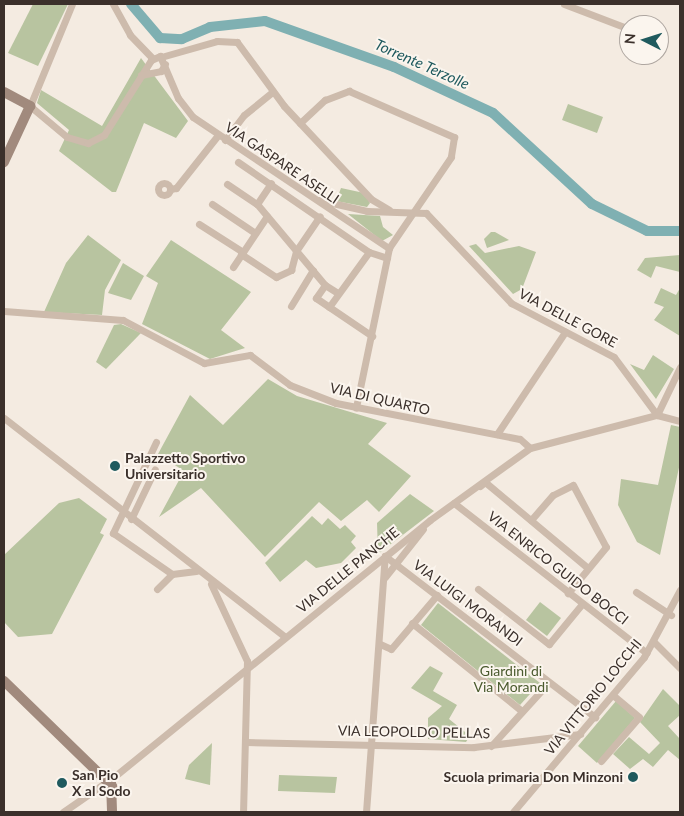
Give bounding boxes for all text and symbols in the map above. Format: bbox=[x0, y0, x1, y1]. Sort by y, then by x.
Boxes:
north arrow bbox=[619, 15, 669, 65]
text: N bbox=[621, 33, 638, 45]
water label: Torrente Terzolle bbox=[372, 35, 472, 93]
street label: VIA GASPARE ASELLI bbox=[221, 118, 343, 208]
street label: VIA DELLE GORE bbox=[516, 285, 620, 351]
street label: VIA DI QUARTO bbox=[328, 379, 432, 419]
place label: Palazzetto Sportivo Universitario bbox=[125, 450, 245, 482]
marker: Palazzetto Sportivo Universitario bbox=[109, 460, 121, 472]
street label: VIA ENRICO GUIDO BOCCI bbox=[484, 508, 632, 628]
street label: VIA DELLE PANCHE bbox=[293, 523, 403, 617]
street label: VIA LUIGI MORANDI bbox=[410, 556, 526, 650]
street label: VIA VITTORIO LOCCHI bbox=[541, 635, 645, 759]
park label: Giardini di Via Morandi bbox=[473, 663, 549, 696]
street label: VIA LEOPOLDO PELLAS bbox=[337, 722, 491, 742]
place label: San Pio X al Sodo bbox=[72, 767, 130, 800]
place label: Scuola primaria Don Minzoni bbox=[444, 769, 623, 785]
marker: Scuola primaria Don Minzoni bbox=[627, 771, 639, 783]
marker: San Pio X al Sodo bbox=[56, 777, 68, 789]

